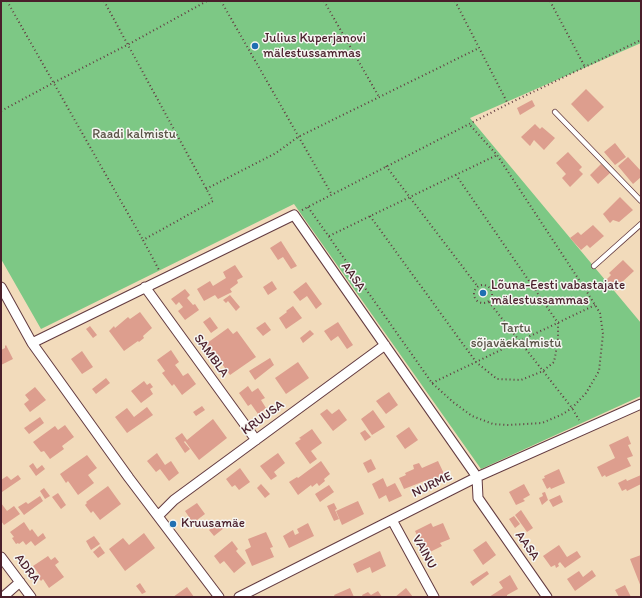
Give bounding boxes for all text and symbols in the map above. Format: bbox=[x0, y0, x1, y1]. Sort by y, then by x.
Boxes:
place label: Julius Kuperjanovi mälestussammas bbox=[263, 31, 366, 62]
marker: Julius Kuperjanovi mälestussammas bbox=[250, 41, 260, 51]
park label: Raadi kalmistu bbox=[92, 127, 176, 143]
street label: AASA bbox=[337, 259, 369, 295]
place label: Lõuna-Eesti vabastajate mälestussammas bbox=[491, 278, 625, 309]
marker: Lõuna-Eesti vabastajate mälestussammas bbox=[478, 288, 488, 298]
park label: Tartu sõjaväekalmistu bbox=[471, 321, 561, 352]
street label: SAMBLA bbox=[190, 331, 232, 381]
street label: KRUUSA bbox=[239, 397, 287, 439]
street label: NURME bbox=[409, 469, 455, 501]
place label: Kruusamäe bbox=[181, 516, 245, 532]
marker: Kruusamäe bbox=[168, 519, 178, 529]
street label: AASA bbox=[511, 528, 543, 564]
street label: VAINU bbox=[408, 532, 440, 572]
street label: ADRA bbox=[11, 551, 43, 587]

